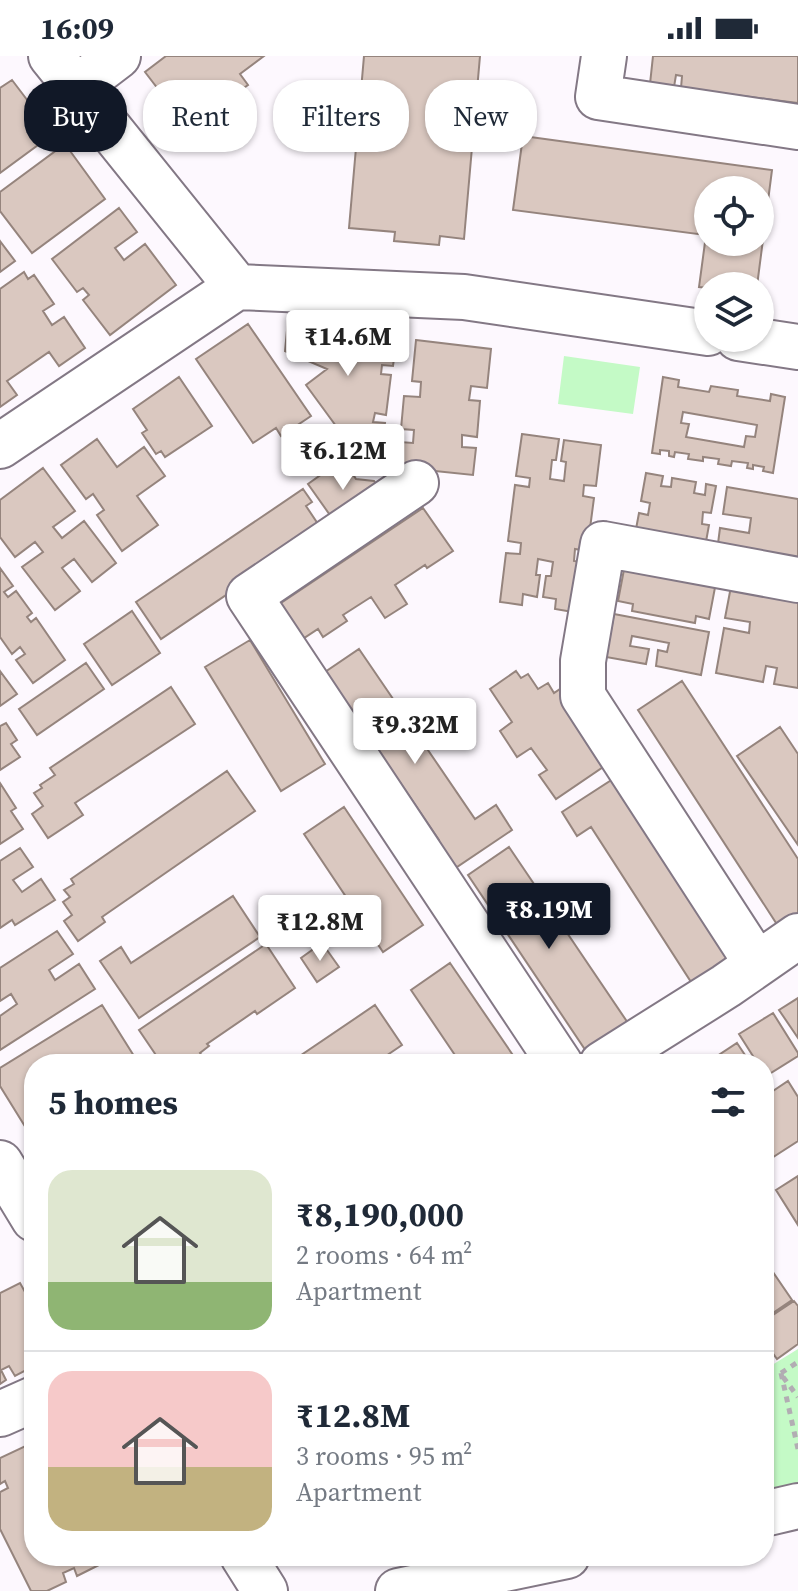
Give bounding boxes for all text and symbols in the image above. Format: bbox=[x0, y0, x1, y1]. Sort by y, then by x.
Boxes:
text: 16:09 bbox=[40, 8, 114, 49]
chip: Buy bbox=[24, 80, 127, 152]
chip: Rent bbox=[143, 80, 257, 152]
chip: Filters bbox=[273, 80, 409, 152]
chip: New bbox=[425, 80, 537, 152]
map controls bbox=[694, 176, 774, 352]
button: locate bbox=[694, 176, 774, 256]
button: layers bbox=[694, 272, 774, 352]
pin: ₹14.6M bbox=[283, 310, 413, 378]
text: ₹14.6M bbox=[304, 318, 392, 354]
pin: ₹6.12M bbox=[278, 424, 408, 492]
text: ₹6.12M bbox=[299, 432, 387, 468]
pin: ₹9.32M bbox=[350, 698, 480, 766]
text: ₹9.32M bbox=[371, 706, 459, 742]
pin: ₹8.19M bbox=[484, 883, 614, 951]
text: ₹8.19M bbox=[505, 891, 593, 927]
pin: ₹12.8M bbox=[255, 895, 385, 963]
text: ₹12.8M bbox=[276, 903, 364, 939]
text: 5 homes bbox=[48, 1079, 178, 1125]
icon: filters bbox=[706, 1080, 750, 1124]
text: ₹8,190,000 bbox=[296, 1191, 464, 1237]
icon: home bbox=[112, 1202, 208, 1298]
text: 2 rooms · 64 m² bbox=[296, 1237, 472, 1273]
text: Apartment bbox=[296, 1273, 421, 1309]
text: ₹12.8M bbox=[296, 1392, 410, 1438]
icon: home bbox=[112, 1403, 208, 1499]
text: 3 rooms · 95 m² bbox=[296, 1438, 472, 1474]
text: Apartment bbox=[296, 1474, 421, 1510]

